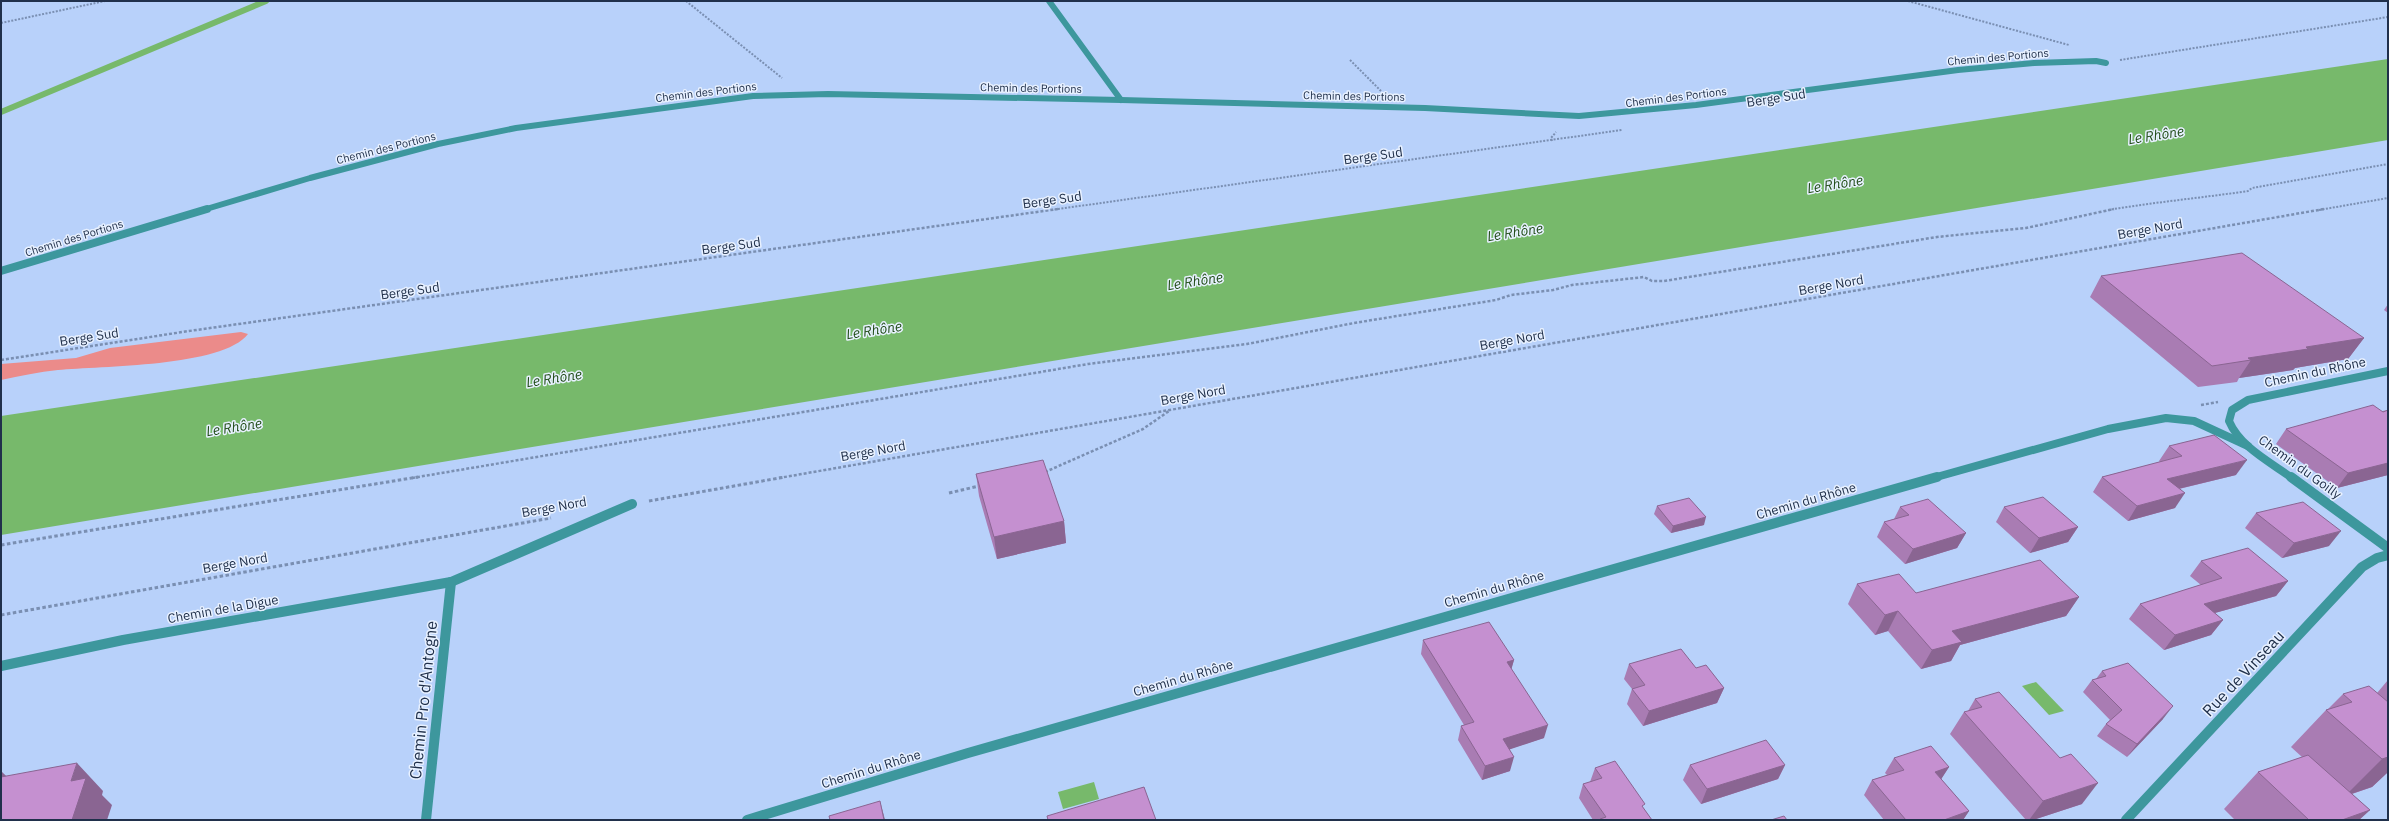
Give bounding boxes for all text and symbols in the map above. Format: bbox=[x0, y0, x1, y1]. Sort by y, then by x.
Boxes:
street label: Chemin des Portions bbox=[1947, 46, 2049, 68]
street label: Chemin des Portions bbox=[655, 79, 757, 105]
street label: Chemin des Portions bbox=[980, 80, 1082, 96]
street label: Chemin des Portions bbox=[1625, 84, 1727, 110]
street label: Berge Sud bbox=[1745, 85, 1807, 111]
street label: Chemin des Portions bbox=[1303, 88, 1405, 104]
water label: Le Rhône bbox=[2127, 122, 2185, 148]
street label: Chemin des Portions bbox=[335, 129, 437, 167]
street label: Berge Sud bbox=[1342, 143, 1404, 169]
water label: Le Rhône bbox=[1806, 171, 1864, 197]
street label: Berge Sud bbox=[1021, 187, 1083, 213]
street label: Berge Nord bbox=[2116, 215, 2184, 243]
street label: Chemin des Portions bbox=[23, 216, 125, 260]
water label: Le Rhône bbox=[1486, 219, 1544, 245]
street label: Berge Sud bbox=[700, 233, 762, 259]
water label: Le Rhône bbox=[1166, 268, 1224, 294]
street label: Berge Nord bbox=[1797, 271, 1865, 299]
street label: Berge Sud bbox=[379, 278, 441, 304]
water label: Le Rhône bbox=[845, 317, 903, 343]
street label: Berge Sud bbox=[58, 324, 120, 350]
street label: Berge Nord bbox=[1478, 326, 1546, 354]
street label: Chemin du Rhône bbox=[2263, 353, 2367, 391]
water label: Le Rhône bbox=[525, 365, 583, 391]
street label: Berge Nord bbox=[1159, 381, 1227, 409]
water label: Le Rhône bbox=[205, 414, 263, 440]
street label: Chemin du Goilly bbox=[2255, 431, 2345, 503]
street label: Berge Nord bbox=[839, 437, 907, 465]
street label: Chemin du Rhône bbox=[1754, 479, 1858, 523]
street label: Berge Nord bbox=[520, 493, 588, 521]
street label: Berge Nord bbox=[201, 549, 269, 577]
street label: Chemin du Rhône bbox=[1442, 567, 1546, 611]
street label: Chemin de la Digue bbox=[166, 591, 280, 627]
street label: Chemin Pro d'Antogne bbox=[405, 620, 441, 780]
street label: Rue de Vinseau bbox=[2198, 626, 2288, 720]
street label: Chemin du Rhône bbox=[1131, 656, 1235, 700]
street label: Chemin du Rhône bbox=[819, 746, 923, 792]

